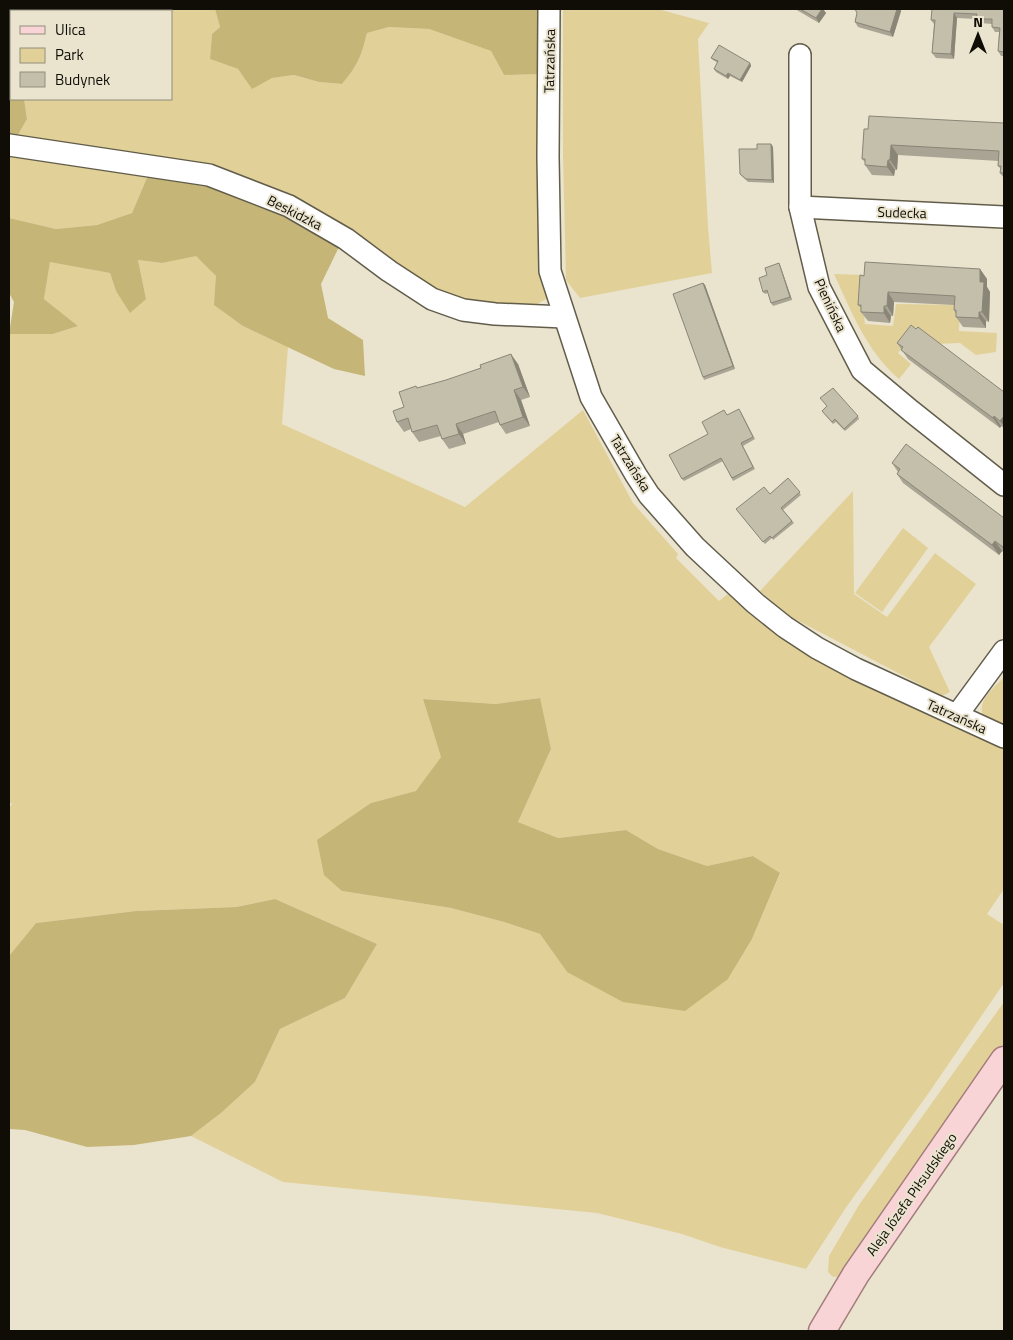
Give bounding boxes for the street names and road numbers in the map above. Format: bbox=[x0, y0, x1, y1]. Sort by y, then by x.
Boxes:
street label: Tatrzańska bbox=[538, 29, 560, 93]
street label: Beskidzka bbox=[264, 189, 326, 235]
street label: Sudecka bbox=[877, 201, 927, 223]
street label: Pienińska bbox=[809, 275, 853, 335]
street label: Tatrzańska bbox=[605, 430, 657, 496]
street label: Tatrzańska bbox=[924, 693, 990, 739]
street label: Aleja Józefa Piłsudskiego bbox=[860, 1128, 962, 1260]

